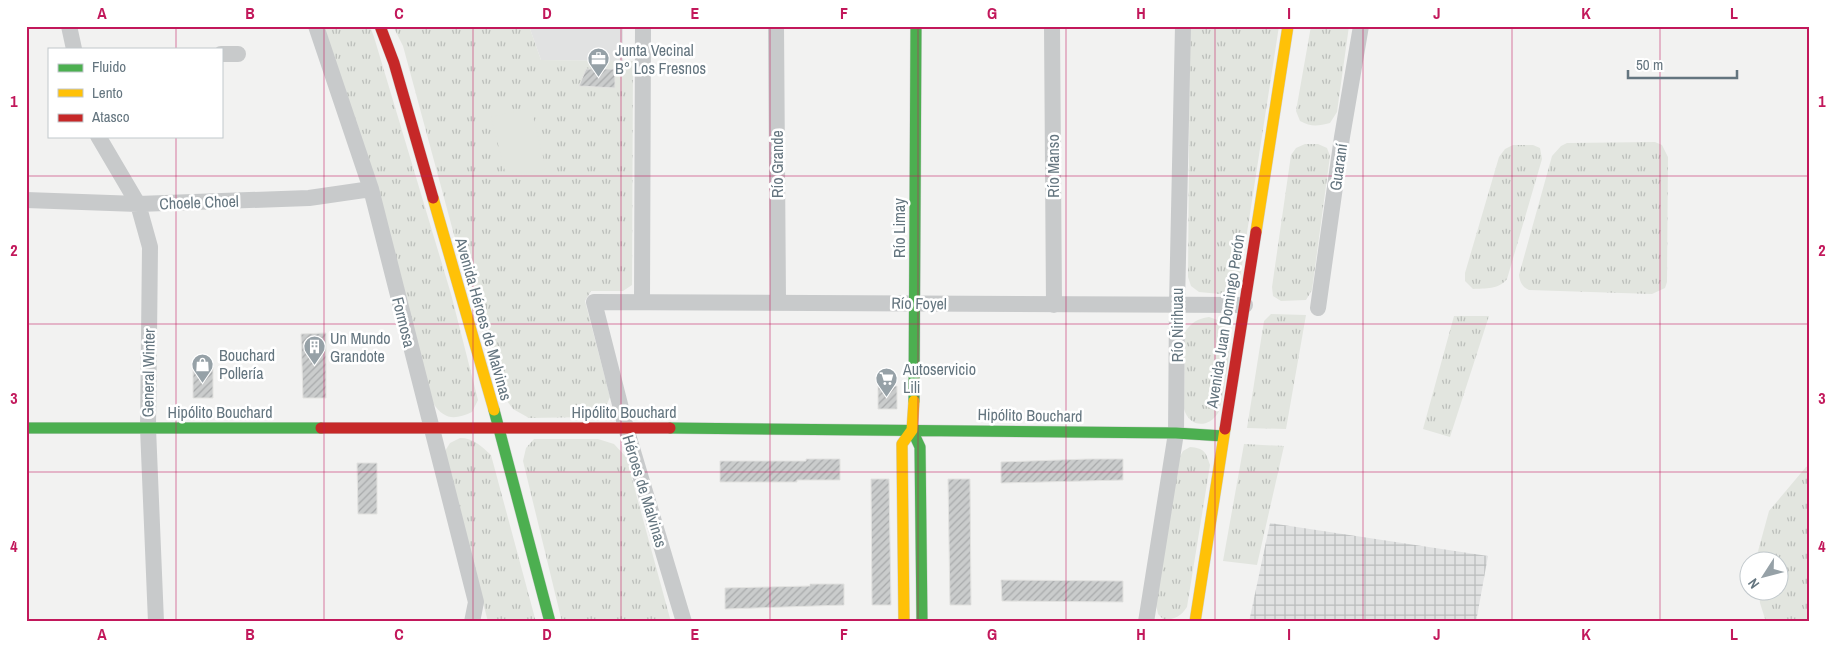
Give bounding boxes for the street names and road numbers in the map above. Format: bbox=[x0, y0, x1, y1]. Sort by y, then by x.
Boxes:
street label: Río Grande bbox=[766, 130, 788, 198]
street label: Río Manso bbox=[1042, 134, 1064, 198]
street label: Guaraní bbox=[1324, 142, 1352, 192]
street label: Choele Choel bbox=[159, 190, 239, 214]
street label: Río Limay bbox=[888, 198, 910, 258]
street label: Avenida Juan Domingo Perón bbox=[1200, 233, 1250, 410]
street label: Avenida Héroes de Malvinas bbox=[450, 234, 518, 403]
street label: Río Ñirihuau bbox=[1166, 288, 1188, 362]
street label: Río Foyel bbox=[891, 292, 947, 314]
street label: Formosa bbox=[387, 295, 421, 350]
street label: General Winter bbox=[136, 328, 160, 418]
street label: Hipólito Bouchard bbox=[167, 401, 273, 423]
street label: Hipólito Bouchard bbox=[571, 401, 677, 423]
street label: Hipólito Bouchard bbox=[977, 403, 1083, 427]
street label: Héroes de Malvinas bbox=[617, 432, 673, 550]

